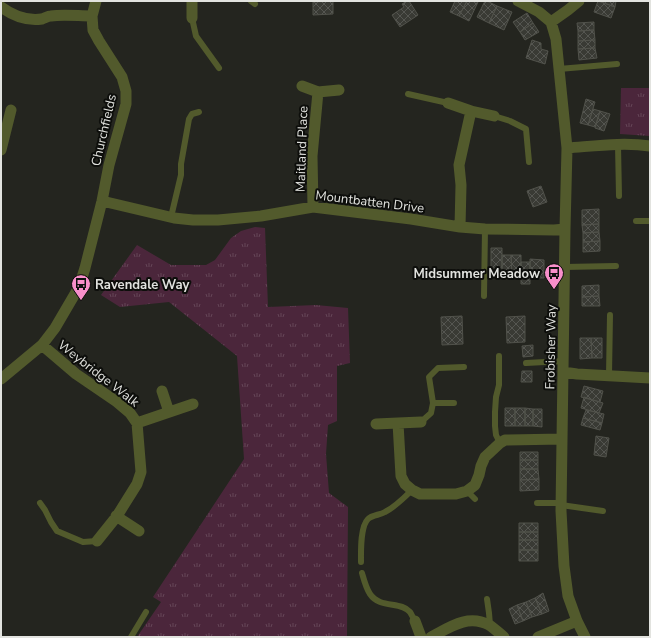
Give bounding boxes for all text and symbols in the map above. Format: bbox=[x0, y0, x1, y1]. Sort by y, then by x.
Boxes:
street label: Churchfields bbox=[87, 93, 121, 168]
street label: Maitland Place bbox=[291, 105, 313, 193]
street label: Mountbatten Drive bbox=[314, 186, 425, 218]
bus stop icon: Midsummer Meadow bbox=[543, 262, 565, 290]
place label: Midsummer Meadow bbox=[414, 265, 540, 283]
bus stop icon: Ravendale Way bbox=[70, 273, 92, 301]
place label: Ravendale Way bbox=[95, 276, 190, 294]
street label: Frobisher Way bbox=[541, 304, 561, 390]
street label: Weybridge Walk bbox=[54, 336, 143, 412]

